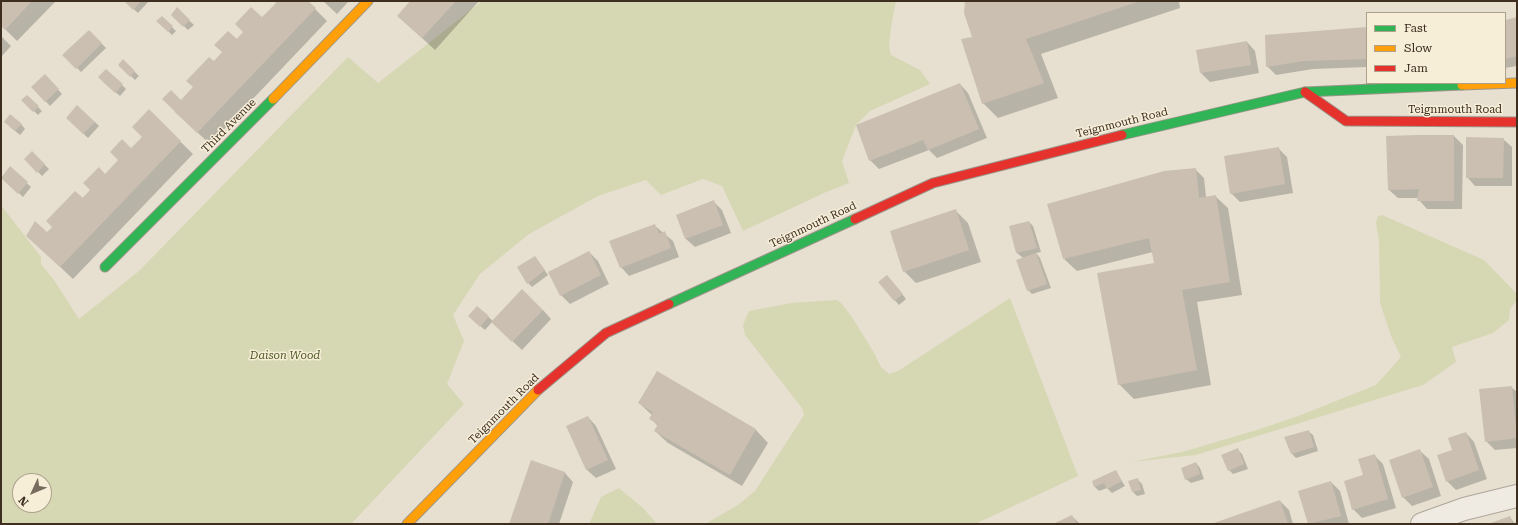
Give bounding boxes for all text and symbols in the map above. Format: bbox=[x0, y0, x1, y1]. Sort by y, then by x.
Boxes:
legend bbox=[1366, 12, 1506, 84]
text: Fast bbox=[1404, 21, 1427, 35]
text: Slow bbox=[1404, 41, 1432, 55]
text: Jam bbox=[1404, 61, 1428, 75]
street label: Third Avenue bbox=[199, 96, 259, 156]
street label: Teignmouth Road bbox=[1408, 103, 1502, 117]
street label: Teignmouth Road bbox=[1075, 105, 1169, 141]
street label: Teignmouth Road bbox=[768, 199, 858, 251]
park label: Daison Wood bbox=[250, 349, 320, 363]
street label: Teignmouth Road bbox=[466, 371, 542, 447]
north arrow bbox=[12, 473, 52, 513]
text: N bbox=[16, 493, 31, 509]

